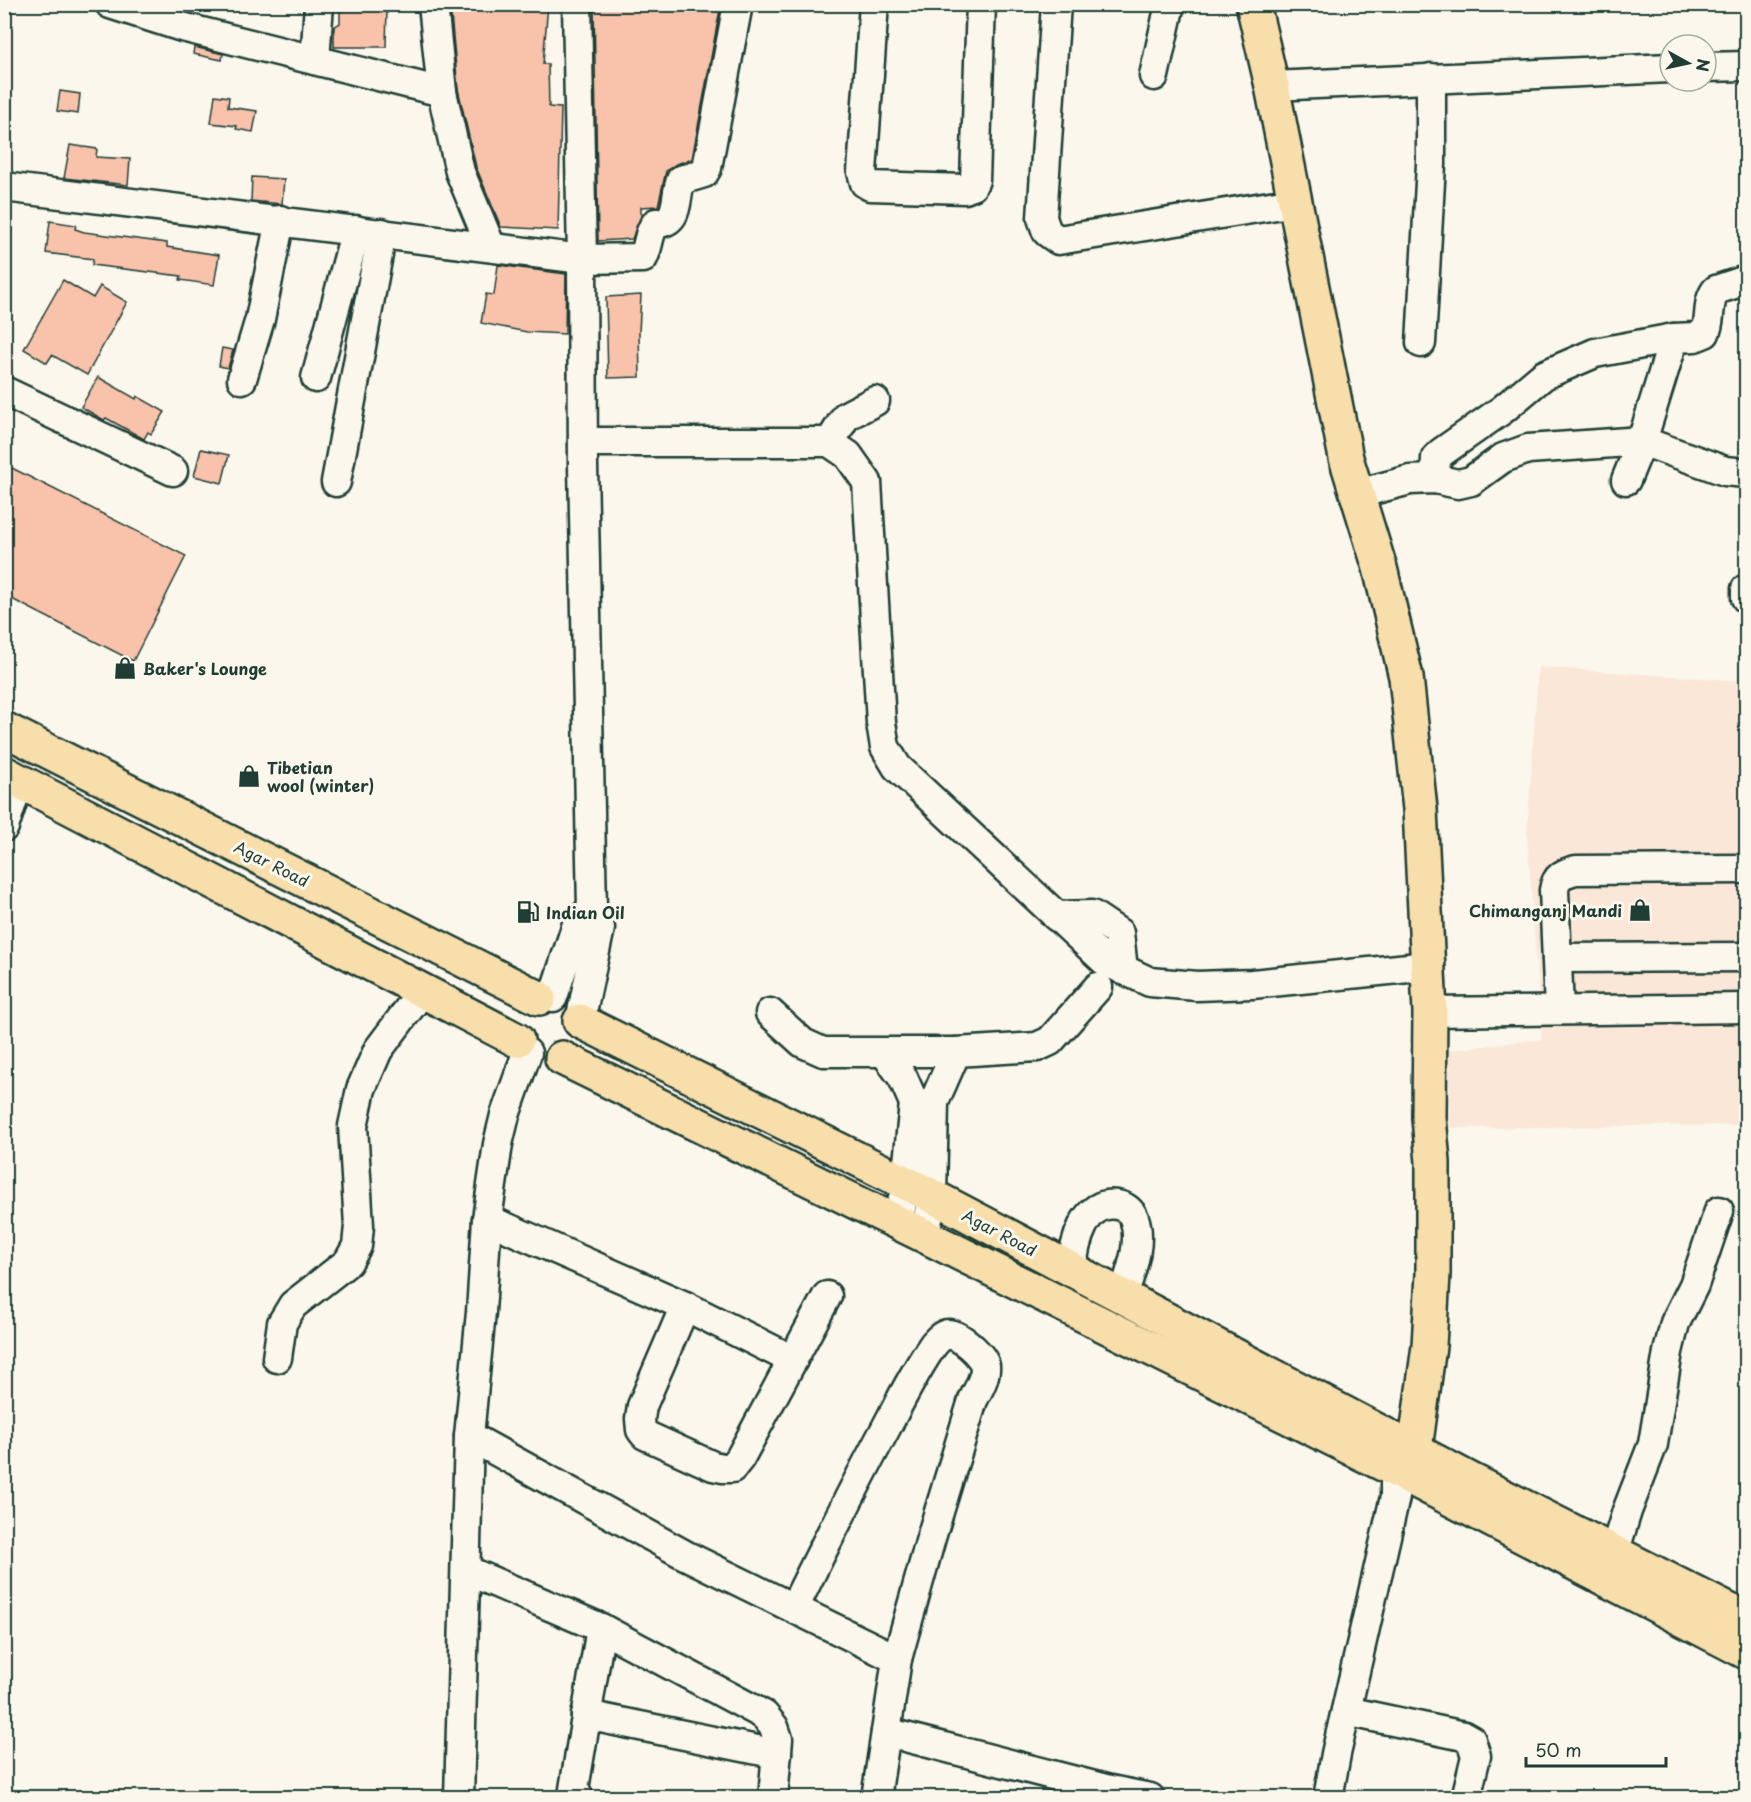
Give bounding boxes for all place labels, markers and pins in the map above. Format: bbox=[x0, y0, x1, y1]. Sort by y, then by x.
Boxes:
shop icon: Baker's Lounge bbox=[112, 655, 138, 681]
place label: Baker's Lounge bbox=[143, 656, 267, 680]
place label: Tibetian wool (winter) bbox=[267, 755, 374, 797]
shop icon: Tibetian wool (winter) bbox=[236, 763, 262, 789]
shop icon: Chimanganj Mandi bbox=[1627, 897, 1653, 923]
place label: Chimanganj Mandi bbox=[1469, 898, 1622, 922]
fuel station icon: Indian Oil bbox=[515, 899, 541, 925]
place label: Indian Oil bbox=[546, 900, 625, 924]

